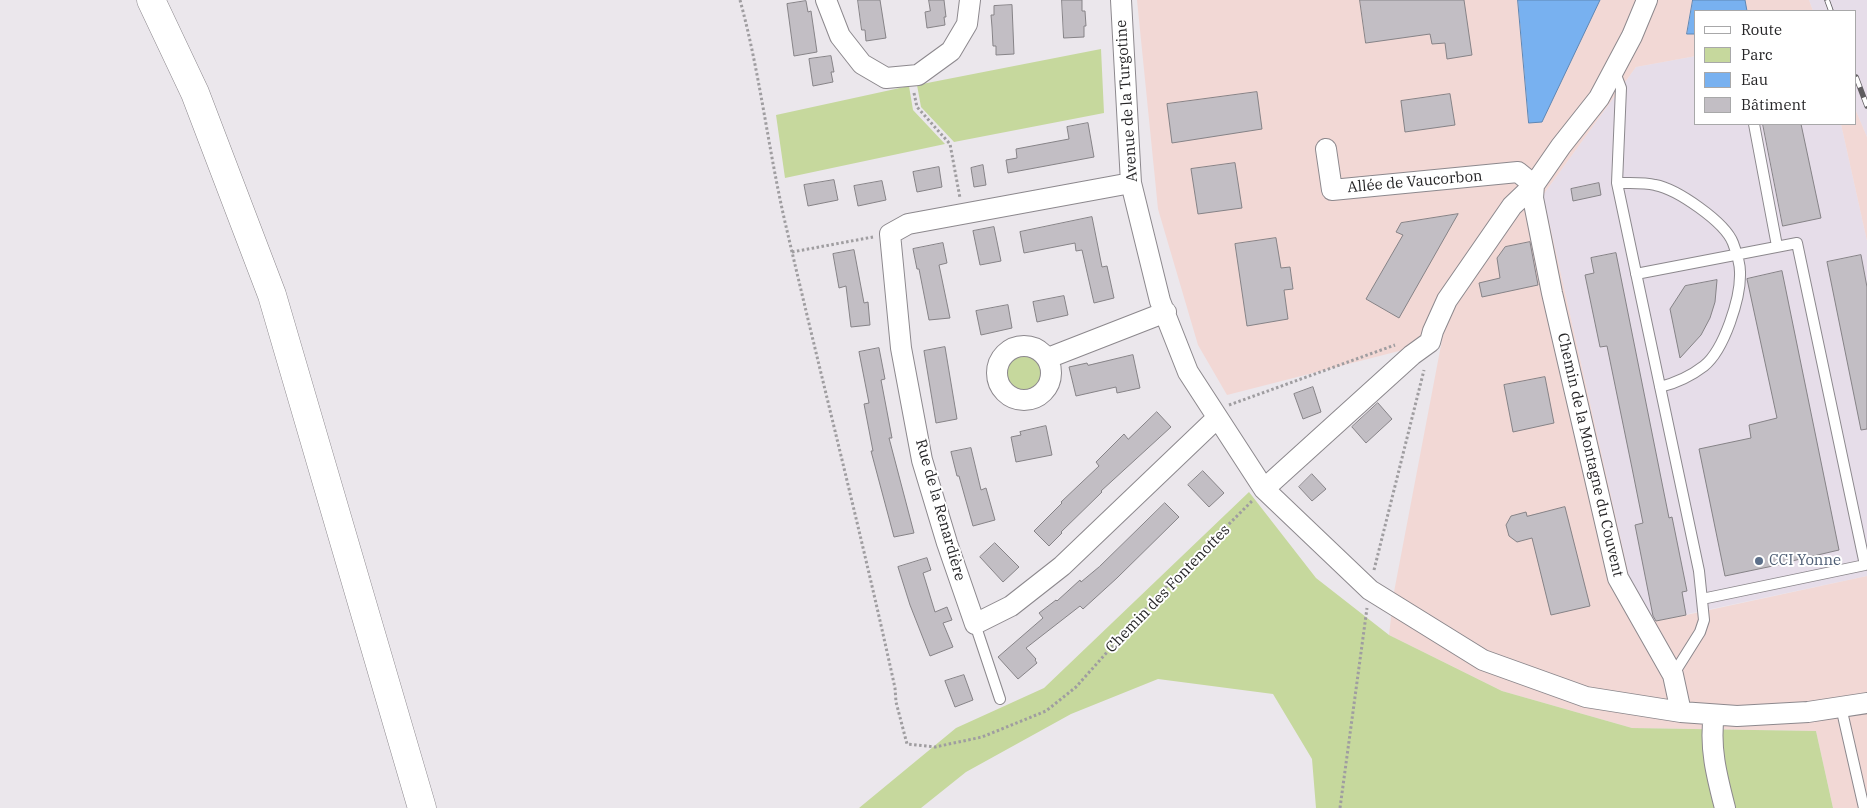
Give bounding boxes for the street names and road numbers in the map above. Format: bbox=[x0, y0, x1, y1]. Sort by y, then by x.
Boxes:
street label: Avenue de la Turgotine bbox=[1112, 19, 1142, 183]
street label: Allée de Vaucorbon bbox=[1347, 167, 1483, 197]
street label: Chemin de la Montagne du Couvent bbox=[1553, 331, 1627, 579]
street label: Rue de la Renardière bbox=[911, 437, 969, 583]
street label: Chemin des Fontenottes bbox=[1102, 521, 1234, 657]

